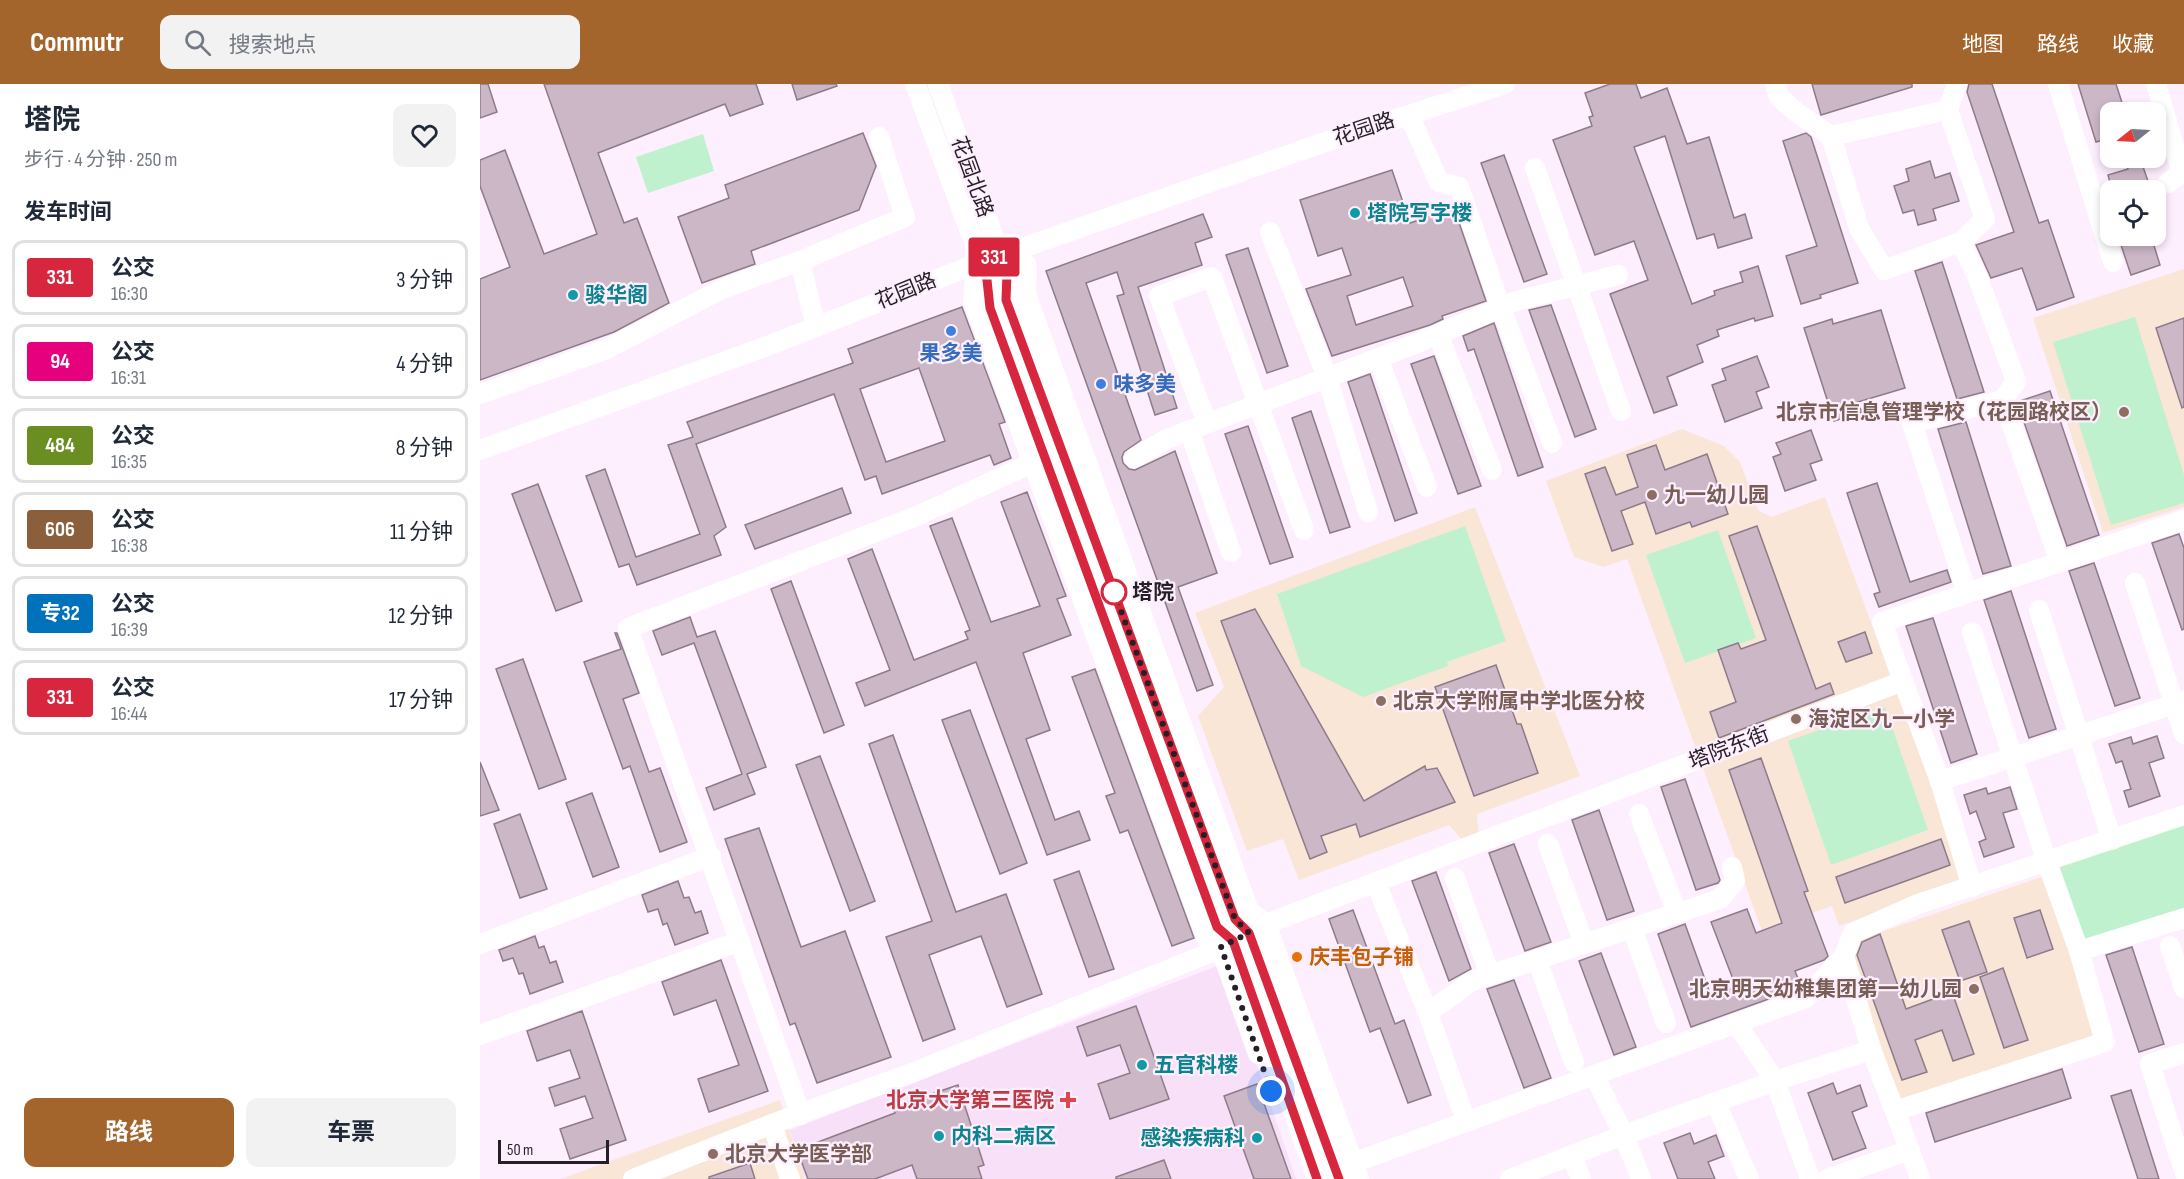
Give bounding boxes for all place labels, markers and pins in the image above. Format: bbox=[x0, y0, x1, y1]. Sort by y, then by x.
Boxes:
place label: 塔院写字楼 bbox=[1367, 201, 1472, 226]
marker: 塔院写字楼 bbox=[1348, 206, 1362, 220]
place label: 骏华阁 bbox=[585, 283, 648, 308]
marker: 骏华阁 bbox=[566, 288, 580, 302]
marker: 果多美 bbox=[944, 324, 958, 338]
place label: 果多美 bbox=[920, 341, 983, 366]
place label: 味多美 bbox=[1113, 372, 1176, 397]
marker: 味多美 bbox=[1094, 377, 1108, 391]
place label: 北京市信息管理学校（花园路校区） bbox=[1776, 400, 2112, 425]
marker: 北京市信息管理学校（花园路校区） bbox=[2117, 405, 2131, 419]
place label: 九一幼儿园 bbox=[1664, 483, 1769, 508]
marker: 九一幼儿园 bbox=[1645, 488, 1659, 502]
marker: 塔院 bbox=[1101, 579, 1127, 605]
place label: 塔院 bbox=[1132, 580, 1174, 605]
place label: 北京大学附属中学北医分校 bbox=[1393, 689, 1645, 714]
marker: 北京大学附属中学北医分校 bbox=[1374, 694, 1388, 708]
place label: 海淀区九一小学 bbox=[1808, 707, 1955, 732]
marker: 海淀区九一小学 bbox=[1789, 712, 1803, 726]
place label: 庆丰包子铺 bbox=[1309, 945, 1414, 970]
marker: 庆丰包子铺 bbox=[1290, 950, 1304, 964]
place label: 北京明天幼稚集团第一幼儿园 bbox=[1689, 977, 1962, 1002]
marker: 北京明天幼稚集团第一幼儿园 bbox=[1967, 982, 1981, 996]
place label: 五官科楼 bbox=[1154, 1053, 1238, 1078]
marker: 五官科楼 bbox=[1135, 1058, 1149, 1072]
place label: 北京大学第三医院 bbox=[886, 1088, 1054, 1113]
marker: 北京大学第三医院 bbox=[1059, 1091, 1077, 1109]
place label: 内科二病区 bbox=[951, 1124, 1056, 1149]
place label: 感染疾病科 bbox=[1140, 1126, 1245, 1151]
marker: 内科二病区 bbox=[932, 1129, 946, 1143]
marker: 感染疾病科 bbox=[1250, 1131, 1264, 1145]
place label: 北京大学医学部 bbox=[725, 1142, 872, 1167]
marker: 北京大学医学部 bbox=[706, 1147, 720, 1161]

